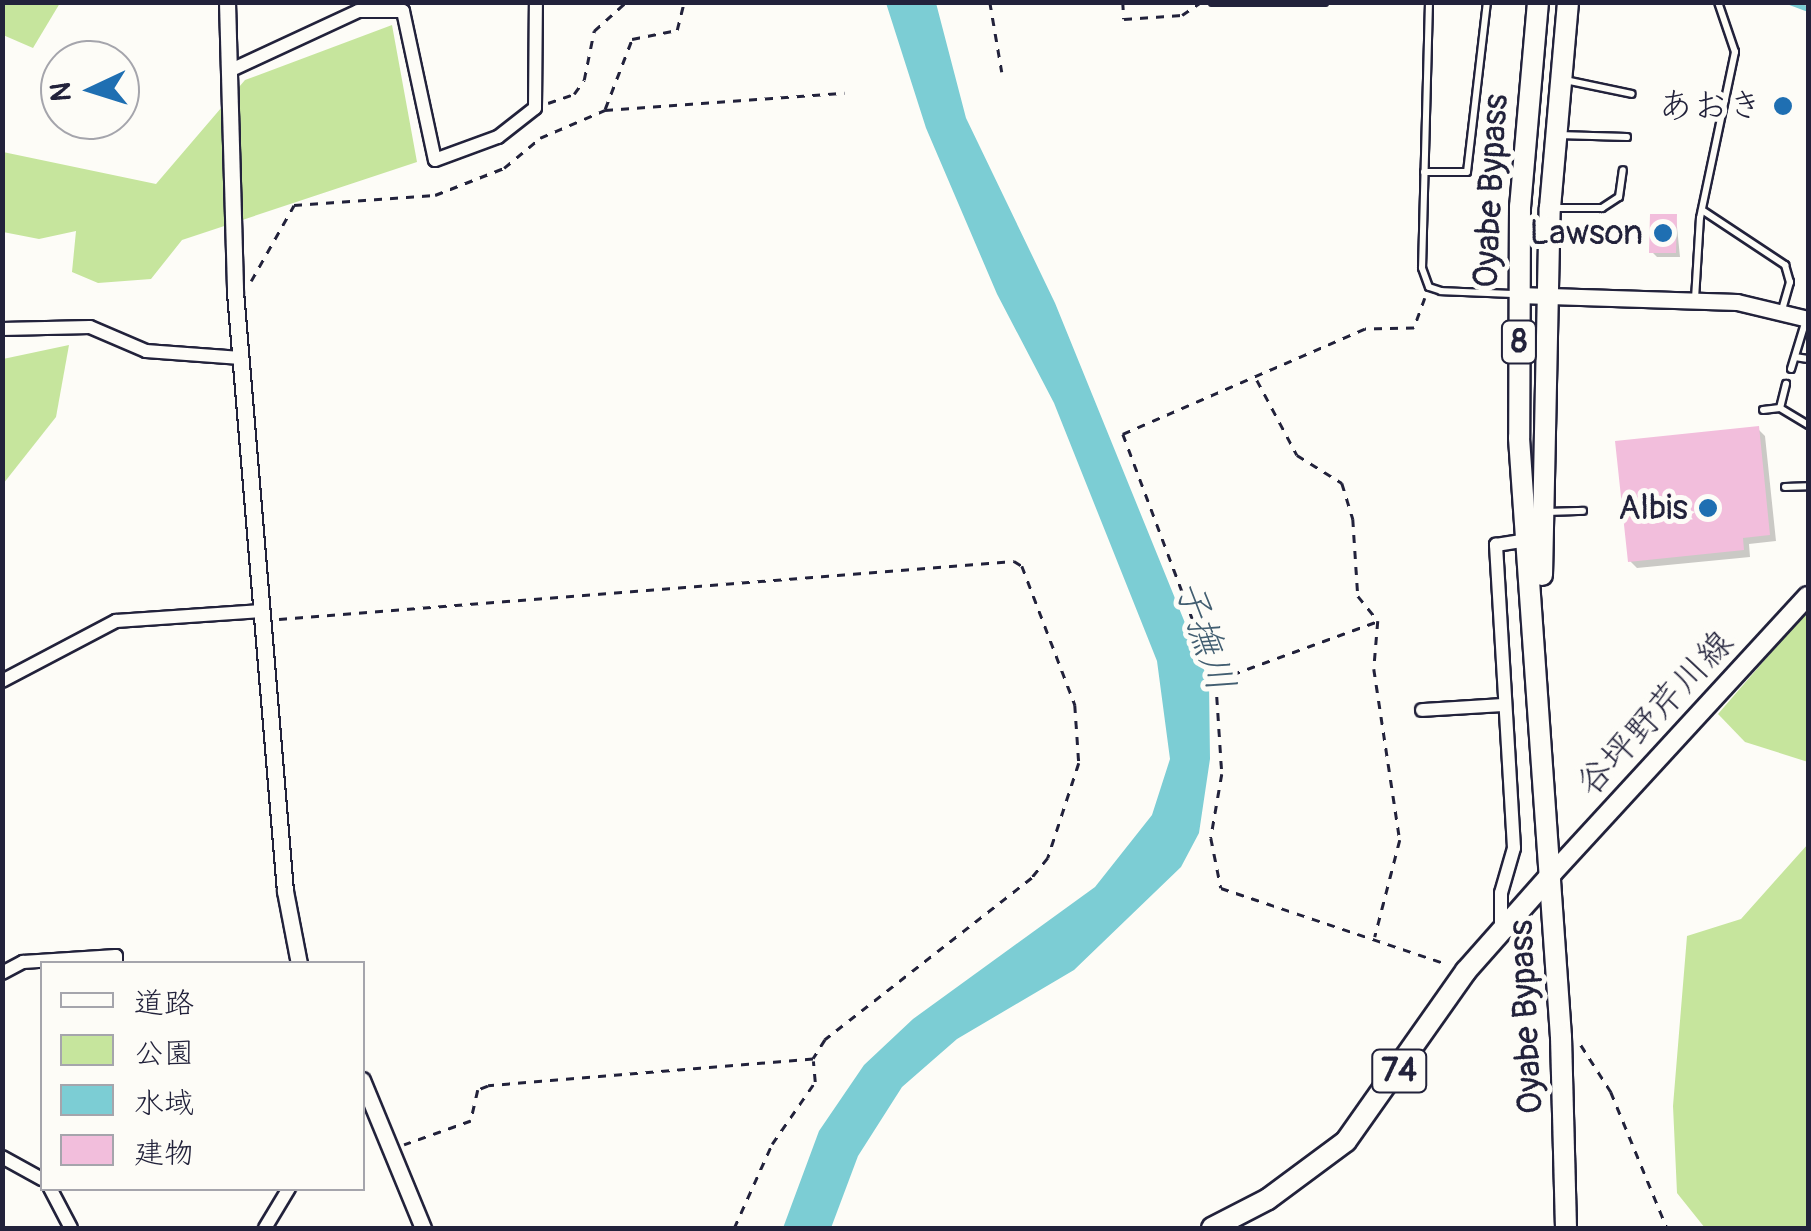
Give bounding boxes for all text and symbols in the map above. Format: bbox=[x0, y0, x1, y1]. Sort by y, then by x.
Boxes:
north arrow bbox=[40, 40, 140, 140]
text: N bbox=[43, 81, 80, 103]
place label: あおき bbox=[1658, 85, 1763, 127]
street label: Oyabe Bypass bbox=[1465, 93, 1517, 289]
marker: あおき bbox=[1772, 95, 1794, 117]
place label: Lawson bbox=[1529, 212, 1643, 254]
marker: Lawson bbox=[1652, 222, 1674, 244]
road number: 8 bbox=[1499, 315, 1539, 369]
place label: Albis bbox=[1618, 487, 1688, 529]
marker: Albis bbox=[1697, 497, 1719, 519]
water label: 子撫川 bbox=[1165, 575, 1243, 697]
street label: 谷坪野芹川線 bbox=[1568, 622, 1742, 804]
street label: Oyabe Bypass bbox=[1500, 919, 1552, 1115]
legend bbox=[40, 961, 365, 1191]
text: 道路 bbox=[134, 985, 194, 1022]
text: 公園 bbox=[134, 1035, 194, 1072]
road number: 74 bbox=[1369, 1044, 1429, 1098]
text: 水域 bbox=[134, 1085, 194, 1122]
text: 建物 bbox=[134, 1135, 194, 1172]

